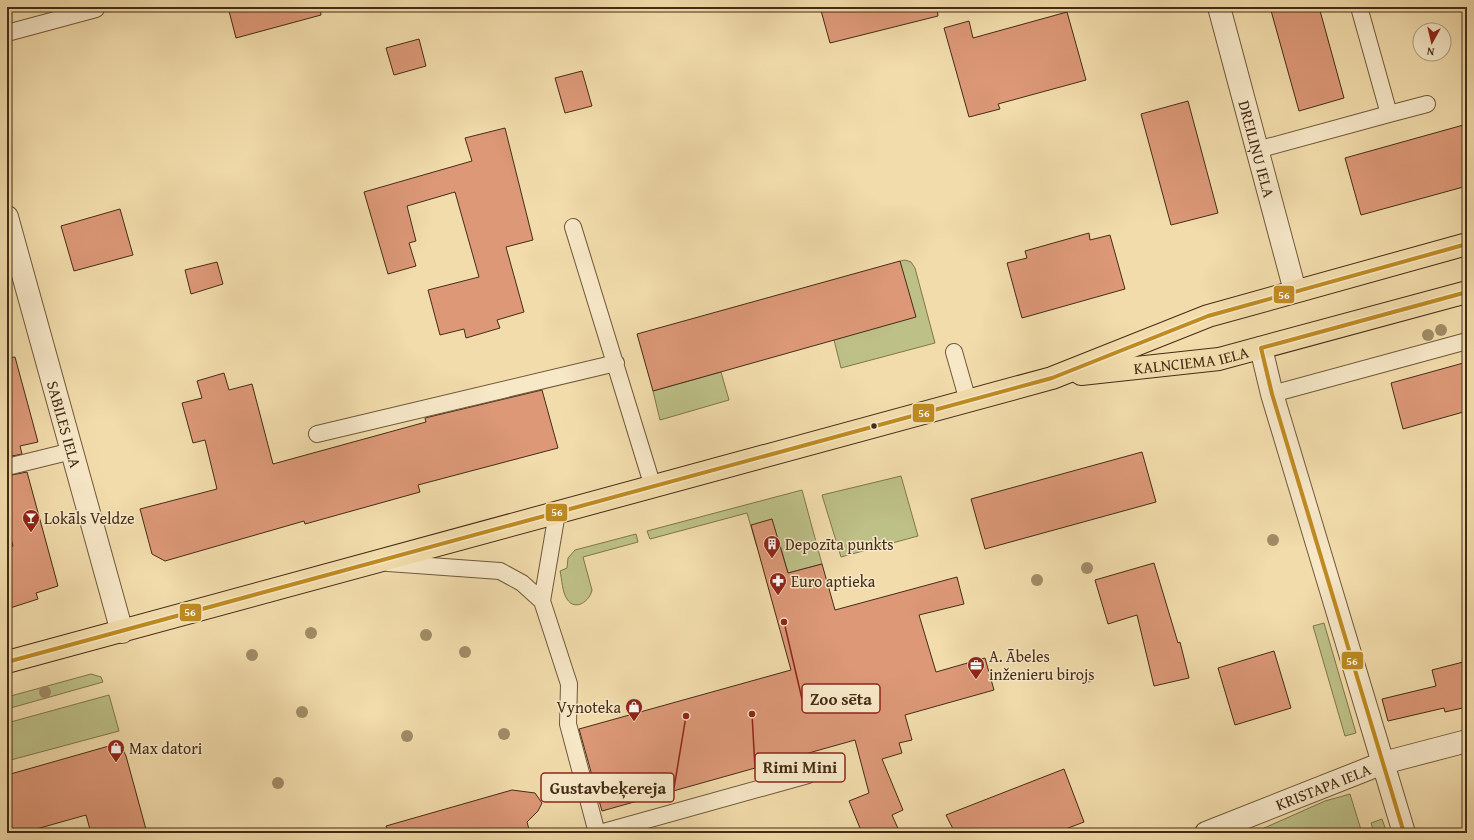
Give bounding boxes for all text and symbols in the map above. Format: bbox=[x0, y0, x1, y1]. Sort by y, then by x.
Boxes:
north arrow bbox=[1412, 22, 1452, 62]
text: N bbox=[1425, 43, 1435, 60]
street label: DREILIŅU IELA bbox=[1233, 98, 1282, 201]
line badge: 56 bbox=[1273, 285, 1295, 304]
text: 56 bbox=[1278, 287, 1290, 303]
street label: KALNCIEMA IELA bbox=[1132, 339, 1252, 380]
street label: SABILES IELA bbox=[41, 378, 88, 471]
line badge: 56 bbox=[912, 403, 935, 423]
text: 56 bbox=[918, 405, 930, 421]
unlabelled marker bbox=[869, 421, 879, 431]
line badge: 56 bbox=[545, 503, 568, 522]
text: 56 bbox=[551, 504, 563, 520]
place label: Lokāls Veldze bbox=[44, 506, 135, 530]
bar icon: Lokāls Veldze bbox=[21, 508, 41, 533]
place label: Depozīta punkts bbox=[785, 532, 894, 556]
building icon: Depozīta punkts bbox=[762, 534, 782, 559]
place label: Euro aptieka bbox=[791, 569, 876, 593]
pharmacy icon: Euro aptieka bbox=[768, 571, 788, 596]
line badge: 56 bbox=[179, 603, 202, 622]
text: 56 bbox=[184, 604, 196, 620]
place label: A. Ābeles inženieru birojs bbox=[989, 644, 1095, 686]
line badge: 56 bbox=[1341, 651, 1364, 670]
text: 56 bbox=[1346, 653, 1358, 669]
office icon: A. Ābeles inženieru birojs bbox=[966, 655, 986, 680]
callout: Zoo sēta bbox=[802, 684, 880, 713]
text: Zoo sēta bbox=[810, 686, 872, 711]
place label: Vynoteka bbox=[557, 695, 621, 719]
shop icon: Vynoteka bbox=[624, 697, 644, 722]
place label: Max datori bbox=[129, 736, 203, 760]
shop icon: Max datori bbox=[106, 738, 126, 763]
callout: Rimi Mini bbox=[755, 753, 845, 782]
text: Rimi Mini bbox=[763, 754, 837, 779]
street label: KRISTAPA IELA bbox=[1272, 757, 1375, 816]
callout: Gustavbeķereja bbox=[541, 773, 674, 802]
text: Gustavbeķereja bbox=[550, 775, 666, 800]

